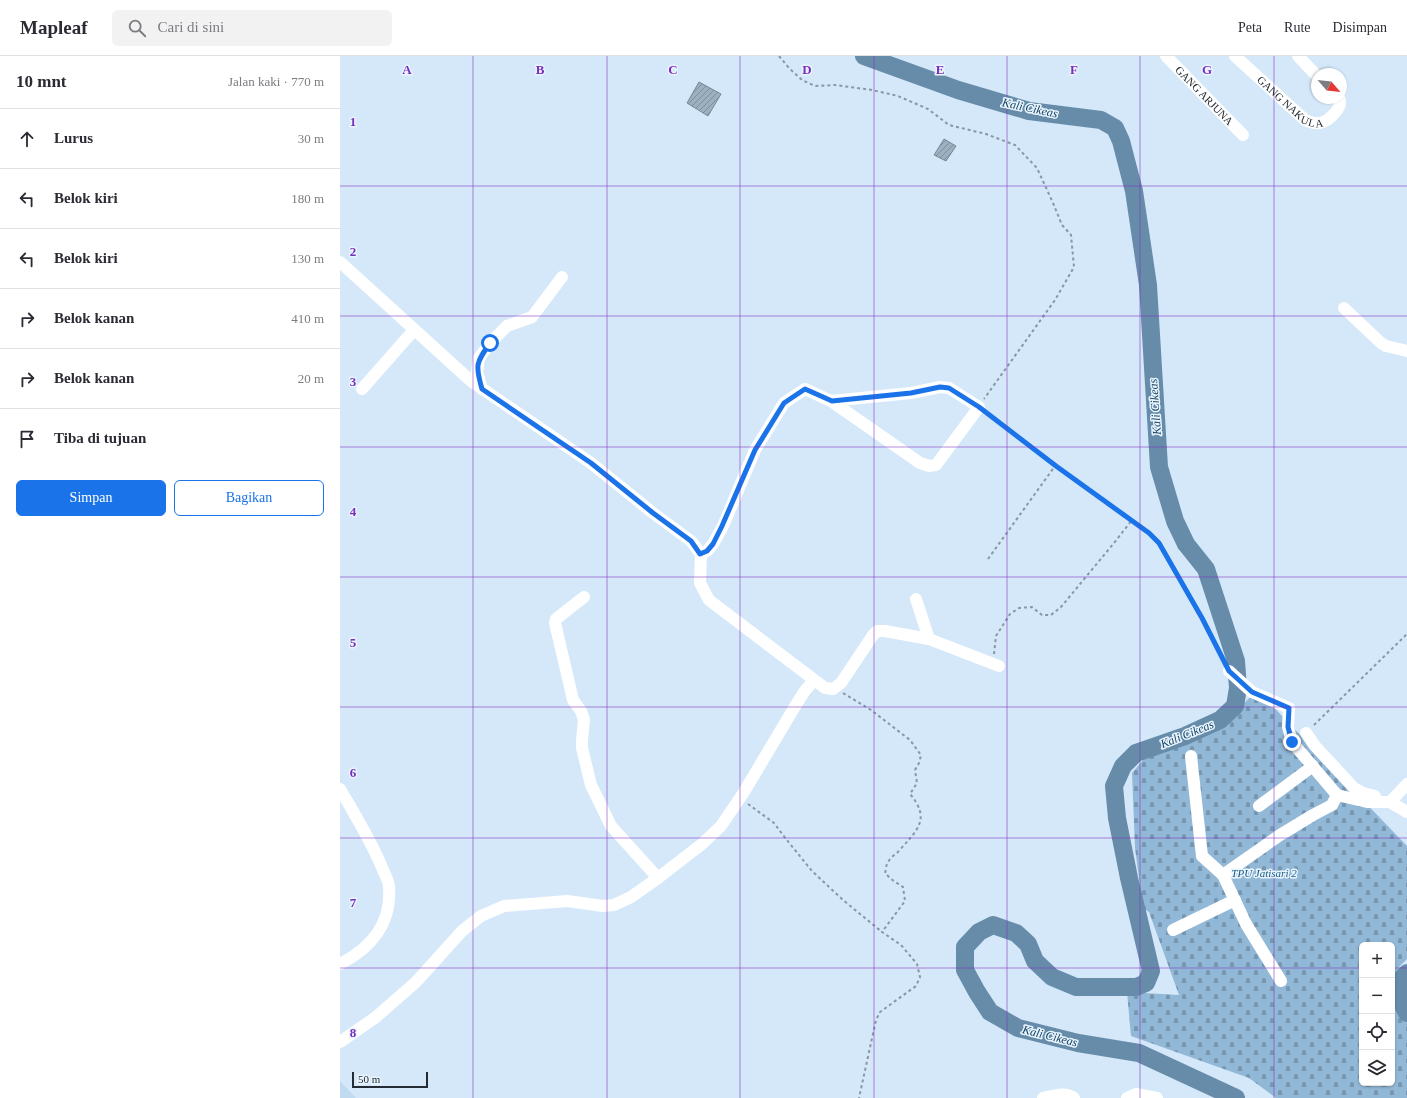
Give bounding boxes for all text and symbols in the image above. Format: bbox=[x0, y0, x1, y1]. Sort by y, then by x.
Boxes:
search box bbox=[112, 10, 392, 46]
text: Mapleaf bbox=[20, 17, 88, 38]
icon: search bbox=[126, 17, 148, 39]
text: Cari di sini bbox=[158, 19, 224, 35]
text: Peta bbox=[1238, 20, 1262, 35]
text: Rute bbox=[1284, 20, 1311, 35]
text: Disimpan bbox=[1333, 20, 1387, 35]
text: A bbox=[402, 62, 412, 77]
text: B bbox=[536, 62, 545, 77]
text: C bbox=[668, 62, 678, 77]
text: D bbox=[802, 62, 812, 77]
text: E bbox=[936, 62, 944, 77]
text: F bbox=[1070, 62, 1078, 77]
street label: GANG ARJUNA bbox=[1172, 63, 1236, 129]
north arrow bbox=[1311, 68, 1347, 104]
text: 10 mnt bbox=[16, 72, 67, 91]
street label: GANG NAKULA bbox=[1255, 73, 1324, 130]
text: Jalan kaki · 770 m bbox=[228, 74, 324, 89]
water label: Kali Cikeas bbox=[1000, 95, 1059, 121]
text: 1 bbox=[350, 114, 356, 129]
icon: ahead bbox=[16, 128, 38, 150]
text: Lurus bbox=[54, 130, 93, 146]
text: 30 m bbox=[298, 131, 324, 146]
icon: left bbox=[16, 188, 38, 210]
text: Belok kiri bbox=[54, 190, 118, 206]
text: 180 m bbox=[291, 191, 324, 206]
text: 2 bbox=[350, 244, 356, 259]
icon: left bbox=[16, 248, 38, 270]
text: Belok kiri bbox=[54, 250, 118, 266]
text: 130 m bbox=[291, 251, 324, 266]
icon: right bbox=[16, 308, 38, 330]
text: Belok kanan bbox=[54, 310, 134, 326]
text: 410 m bbox=[291, 311, 324, 326]
route start bbox=[481, 334, 499, 352]
icon: right bbox=[16, 368, 38, 390]
text: Belok kanan bbox=[54, 370, 134, 386]
text: 20 m bbox=[298, 371, 324, 386]
text: 3 bbox=[350, 374, 357, 389]
water label: Kali Cikeas bbox=[1146, 378, 1164, 437]
icon: arrive bbox=[16, 428, 38, 450]
text: Tiba di tujuan bbox=[54, 430, 146, 446]
button: Simpan bbox=[16, 480, 166, 516]
button: Bagikan bbox=[174, 480, 324, 516]
text: 4 bbox=[350, 504, 357, 519]
text: 5 bbox=[350, 635, 357, 650]
water label: Kali Cikeas bbox=[1157, 717, 1216, 751]
route end bbox=[1283, 733, 1301, 751]
text: 6 bbox=[350, 765, 357, 780]
park label: TPU Jatisari 2 bbox=[1231, 867, 1297, 879]
text: 7 bbox=[350, 895, 357, 910]
map controls bbox=[1359, 942, 1395, 1086]
button: + bbox=[1359, 942, 1395, 978]
button: − bbox=[1359, 978, 1395, 1014]
button: locate bbox=[1359, 1014, 1395, 1050]
water label: Kali Cikeas bbox=[1020, 1022, 1079, 1050]
text: 8 bbox=[350, 1025, 357, 1040]
button: layers bbox=[1359, 1050, 1395, 1086]
scale bar bbox=[352, 1070, 428, 1089]
text: 50 m bbox=[358, 1073, 380, 1085]

